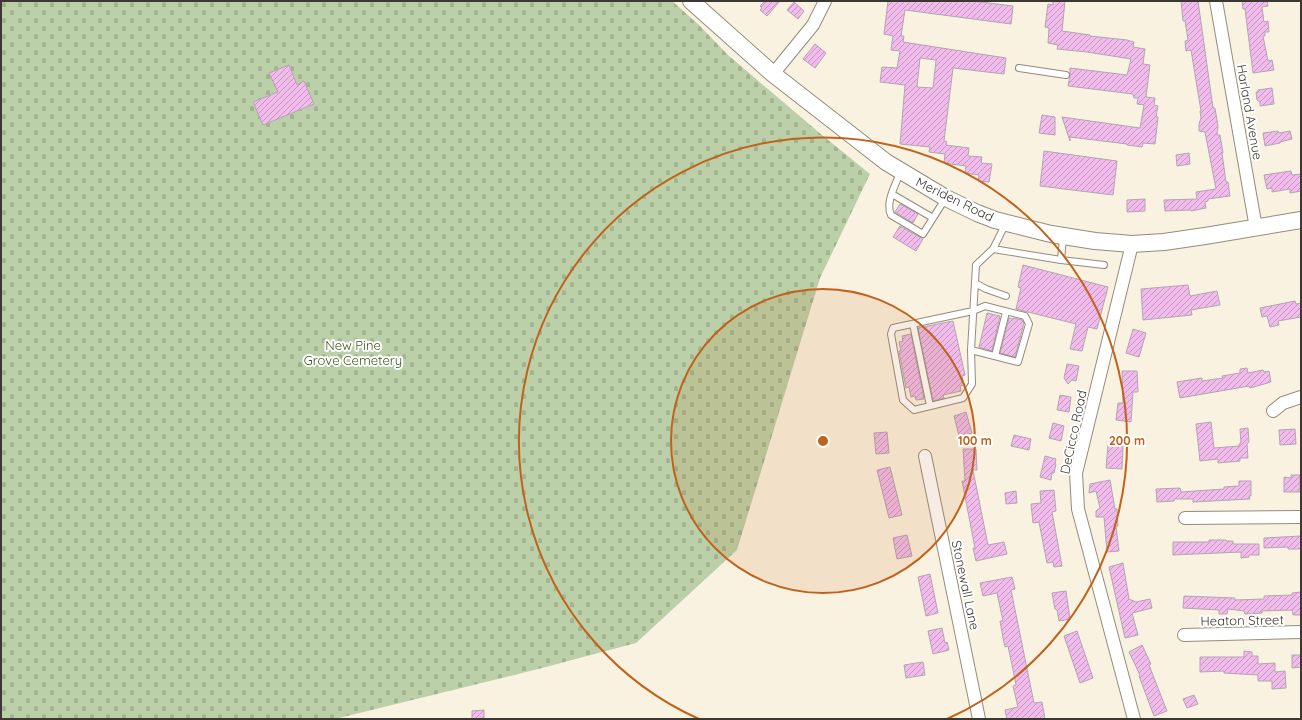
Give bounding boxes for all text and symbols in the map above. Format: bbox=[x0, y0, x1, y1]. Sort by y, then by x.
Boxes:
street label: Harland Avenue bbox=[1234, 63, 1266, 161]
street label: Meriden Road bbox=[914, 173, 996, 225]
park label: New Pine Grove Cemetery bbox=[304, 337, 402, 368]
street label: DeCicco Road bbox=[1056, 389, 1090, 475]
text: 100 m bbox=[958, 433, 992, 448]
text: 200 m bbox=[1109, 433, 1145, 448]
centre of rings bbox=[816, 434, 830, 448]
street label: Stonewall Lane bbox=[949, 539, 983, 631]
street label: Heaton Street bbox=[1200, 611, 1284, 629]

